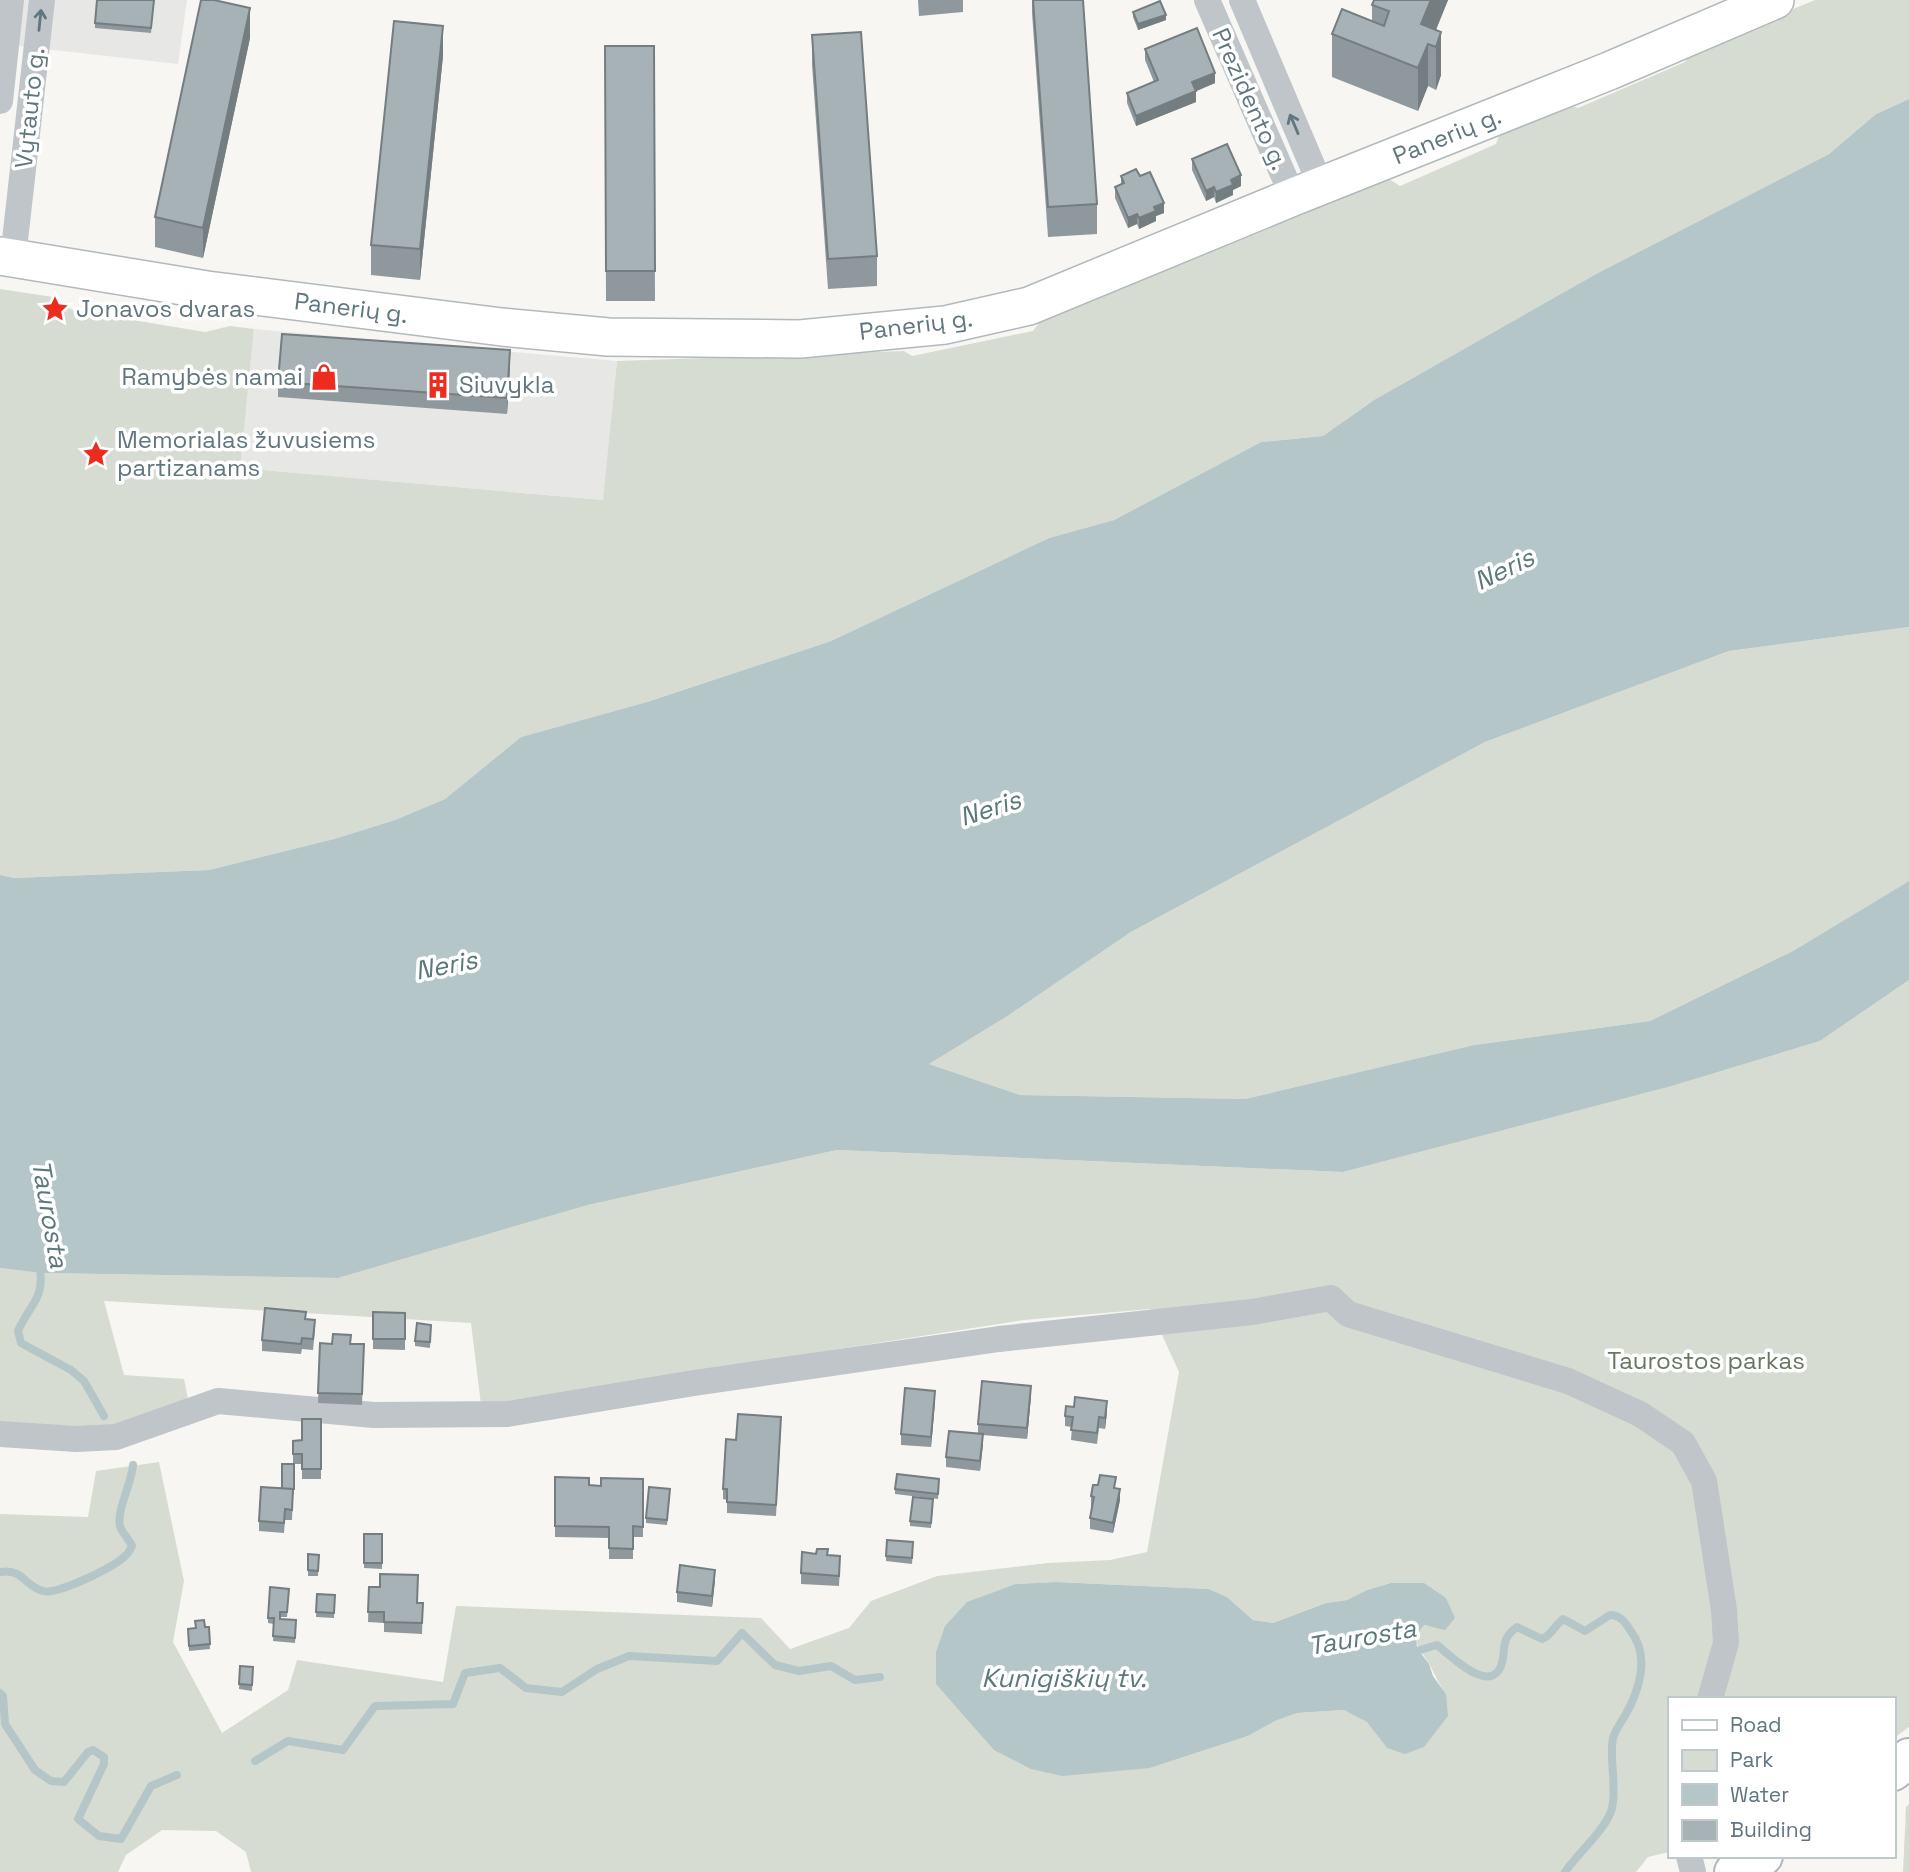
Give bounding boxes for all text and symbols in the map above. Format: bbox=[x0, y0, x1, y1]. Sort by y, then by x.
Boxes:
one-way arrow bbox=[33, 9, 46, 32]
street label: Prezidento g. bbox=[1205, 23, 1296, 175]
street label: Vytauto g. bbox=[8, 46, 51, 170]
street label: Panerių g. bbox=[1388, 100, 1506, 171]
one-way arrow bbox=[1287, 113, 1300, 135]
street label: Panerių g. bbox=[293, 285, 410, 330]
place label: Jonavos dvaras bbox=[76, 293, 255, 324]
place icon: Jonavos dvaras bbox=[40, 294, 70, 324]
street label: Panerių g. bbox=[857, 302, 974, 347]
place label: Ramybės namai bbox=[122, 361, 303, 392]
shop icon: Ramybės namai bbox=[309, 362, 339, 392]
place label: Siuvykla bbox=[459, 369, 555, 400]
building icon: Siuvykla bbox=[423, 370, 453, 400]
place label: Memorialas žuvusiems partizanams bbox=[117, 424, 375, 483]
place icon: Memorialas žuvusiems partizanams bbox=[81, 439, 111, 469]
water label: Neris bbox=[1468, 539, 1541, 598]
water label: Neris bbox=[955, 782, 1026, 834]
water label: Neris bbox=[412, 942, 481, 988]
water label: Taurosta bbox=[24, 1157, 76, 1272]
park label: Taurostos parkas bbox=[1607, 1345, 1805, 1376]
water label: Taurosta bbox=[1305, 1611, 1420, 1663]
water label: Kunigiškių tv. bbox=[982, 1661, 1146, 1695]
legend bbox=[1668, 1697, 1895, 1858]
text: Road bbox=[1730, 1711, 1782, 1738]
text: Park bbox=[1730, 1746, 1774, 1773]
text: Water bbox=[1730, 1781, 1789, 1808]
text: Building bbox=[1730, 1816, 1812, 1843]

